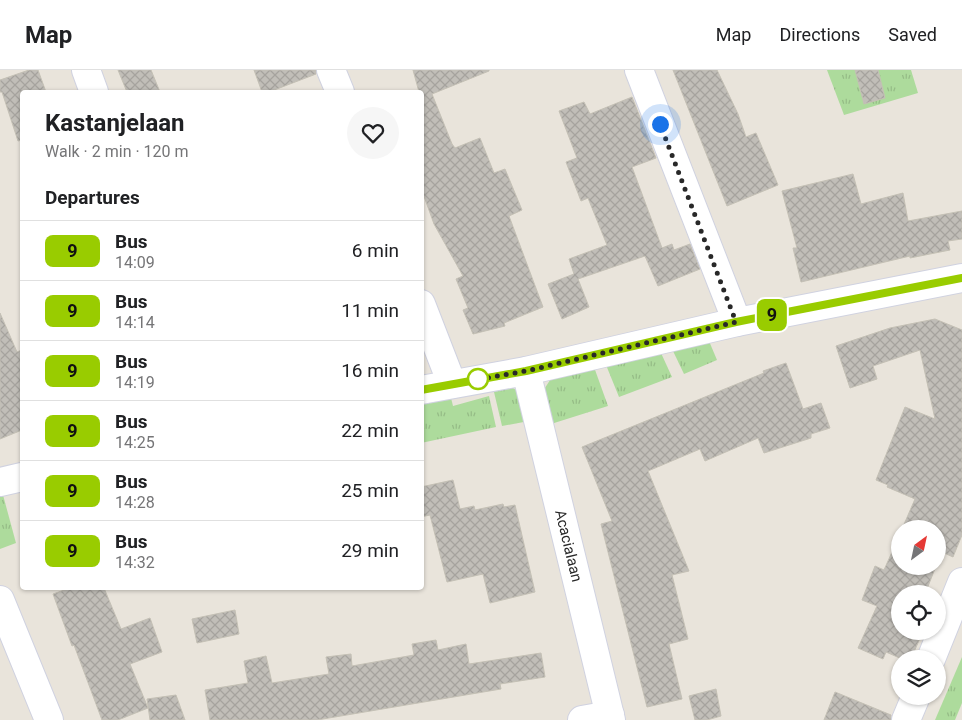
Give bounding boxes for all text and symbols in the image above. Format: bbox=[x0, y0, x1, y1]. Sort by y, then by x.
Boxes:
text: Map bbox=[25, 21, 72, 49]
text: Map bbox=[716, 24, 751, 45]
text: Directions bbox=[779, 24, 860, 45]
text: Saved bbox=[888, 24, 937, 45]
button: heart bbox=[347, 107, 399, 159]
text: Kastanjelaan bbox=[45, 109, 185, 137]
your location bbox=[648, 112, 673, 137]
text: Walk · 2 min · 120 m bbox=[45, 142, 189, 161]
text: Departures bbox=[45, 186, 140, 209]
text: Bus bbox=[115, 230, 148, 253]
text: 6 min bbox=[352, 239, 399, 262]
text: 9 bbox=[67, 240, 78, 261]
text: 14:09 bbox=[115, 253, 155, 272]
text: Bus bbox=[115, 290, 148, 313]
text: 11 min bbox=[341, 299, 399, 322]
line badge: 9 bbox=[756, 299, 788, 331]
text: 9 bbox=[67, 300, 78, 321]
text: 9 bbox=[767, 304, 777, 325]
text: 14:14 bbox=[115, 313, 155, 332]
text: Bus bbox=[115, 350, 148, 373]
text: 16 min bbox=[341, 359, 399, 382]
text: 9 bbox=[67, 360, 78, 381]
unlabelled marker bbox=[467, 368, 489, 390]
text: 14:19 bbox=[115, 373, 155, 392]
text: Bus bbox=[115, 410, 148, 433]
text: 22 min bbox=[341, 419, 399, 442]
text: 9 bbox=[67, 420, 78, 441]
text: 14:25 bbox=[115, 433, 155, 452]
text: Bus bbox=[115, 470, 148, 493]
text: 25 min bbox=[341, 479, 399, 502]
text: 9 bbox=[67, 480, 78, 501]
text: 14:28 bbox=[115, 493, 155, 512]
street label: Acacialaan bbox=[551, 508, 586, 584]
north arrow bbox=[891, 520, 946, 575]
map controls bbox=[891, 520, 946, 705]
text: Bus bbox=[115, 530, 148, 553]
text: 29 min bbox=[341, 539, 399, 562]
text: 9 bbox=[67, 540, 78, 561]
text: 14:32 bbox=[115, 553, 155, 572]
button: locate bbox=[891, 585, 946, 640]
button: layers bbox=[891, 650, 946, 705]

